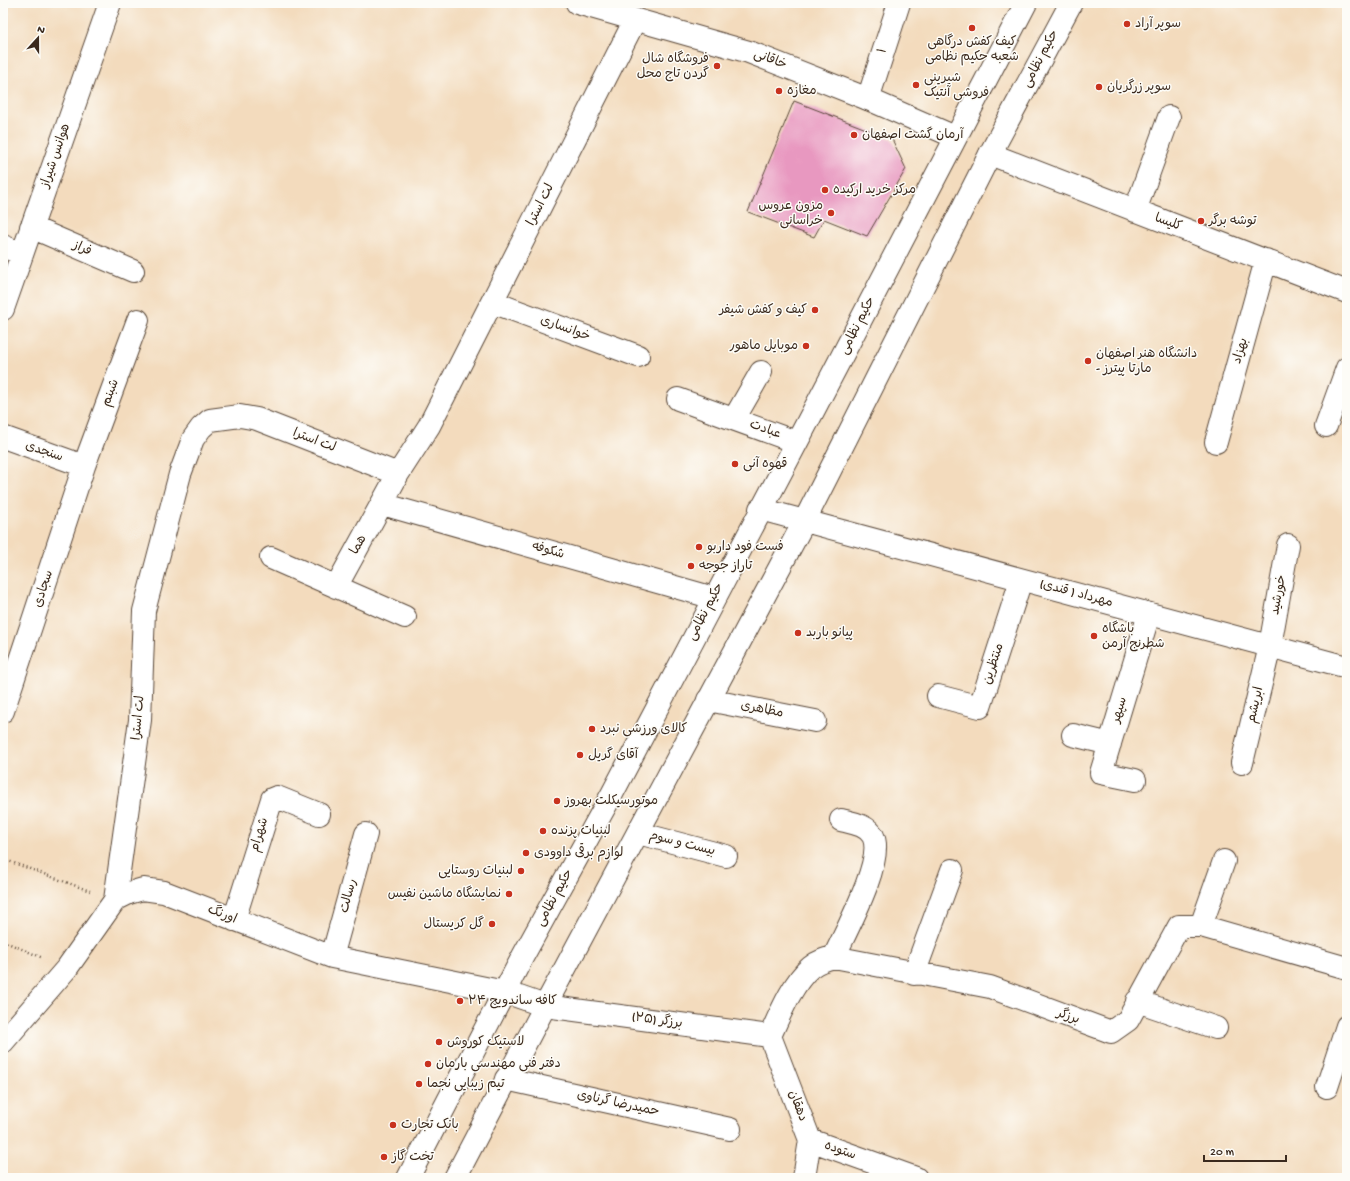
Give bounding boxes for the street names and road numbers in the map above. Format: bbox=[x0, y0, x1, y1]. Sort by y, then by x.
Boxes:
street label: حکیم نظامی bbox=[1020, 28, 1063, 91]
street label: ۱ bbox=[875, 46, 891, 56]
street label: خاقانی bbox=[751, 47, 789, 73]
street label: هوانس شیراز bbox=[38, 122, 74, 191]
street label: لت استرا bbox=[524, 182, 558, 228]
street label: کلیسا bbox=[1152, 211, 1184, 235]
street label: فراز bbox=[69, 238, 94, 260]
street label: حکیم نظامی bbox=[837, 295, 880, 358]
street label: خوانساری bbox=[538, 313, 592, 345]
street label: بهزاد bbox=[1230, 336, 1252, 366]
street label: شبنم bbox=[99, 377, 124, 409]
street label: عبادت bbox=[747, 417, 783, 443]
street label: لت استرا bbox=[290, 426, 338, 456]
street label: سنجدی bbox=[23, 439, 65, 465]
street label: هما bbox=[348, 533, 370, 557]
street label: شکوفه bbox=[530, 539, 566, 563]
street label: سجادی bbox=[31, 568, 57, 610]
street label: خورشید bbox=[1268, 574, 1290, 616]
street label: مهرداد ( قندی) bbox=[1038, 577, 1114, 611]
street label: حکیم نظامی bbox=[685, 581, 728, 644]
street label: منتظرین bbox=[980, 642, 1008, 686]
street label: ابریشم bbox=[1245, 685, 1268, 725]
street label: لت استرا bbox=[130, 695, 148, 741]
street label: سپهر bbox=[1109, 695, 1131, 726]
street label: مظاهری bbox=[739, 699, 785, 721]
street label: شهرام bbox=[248, 816, 273, 854]
street label: بیست و سوم bbox=[647, 829, 717, 860]
street label: حکیم نظامی bbox=[533, 867, 578, 930]
street label: رسالت bbox=[337, 877, 361, 915]
street label: اورنگ bbox=[205, 901, 240, 928]
street label: برزگر bbox=[1054, 1004, 1082, 1028]
street label: برزگر (۲۵) bbox=[631, 1008, 684, 1032]
street label: حمیدرضا گرناوی bbox=[575, 1086, 661, 1120]
street label: دهقان bbox=[784, 1088, 810, 1124]
street label: ستوده bbox=[822, 1138, 858, 1164]

